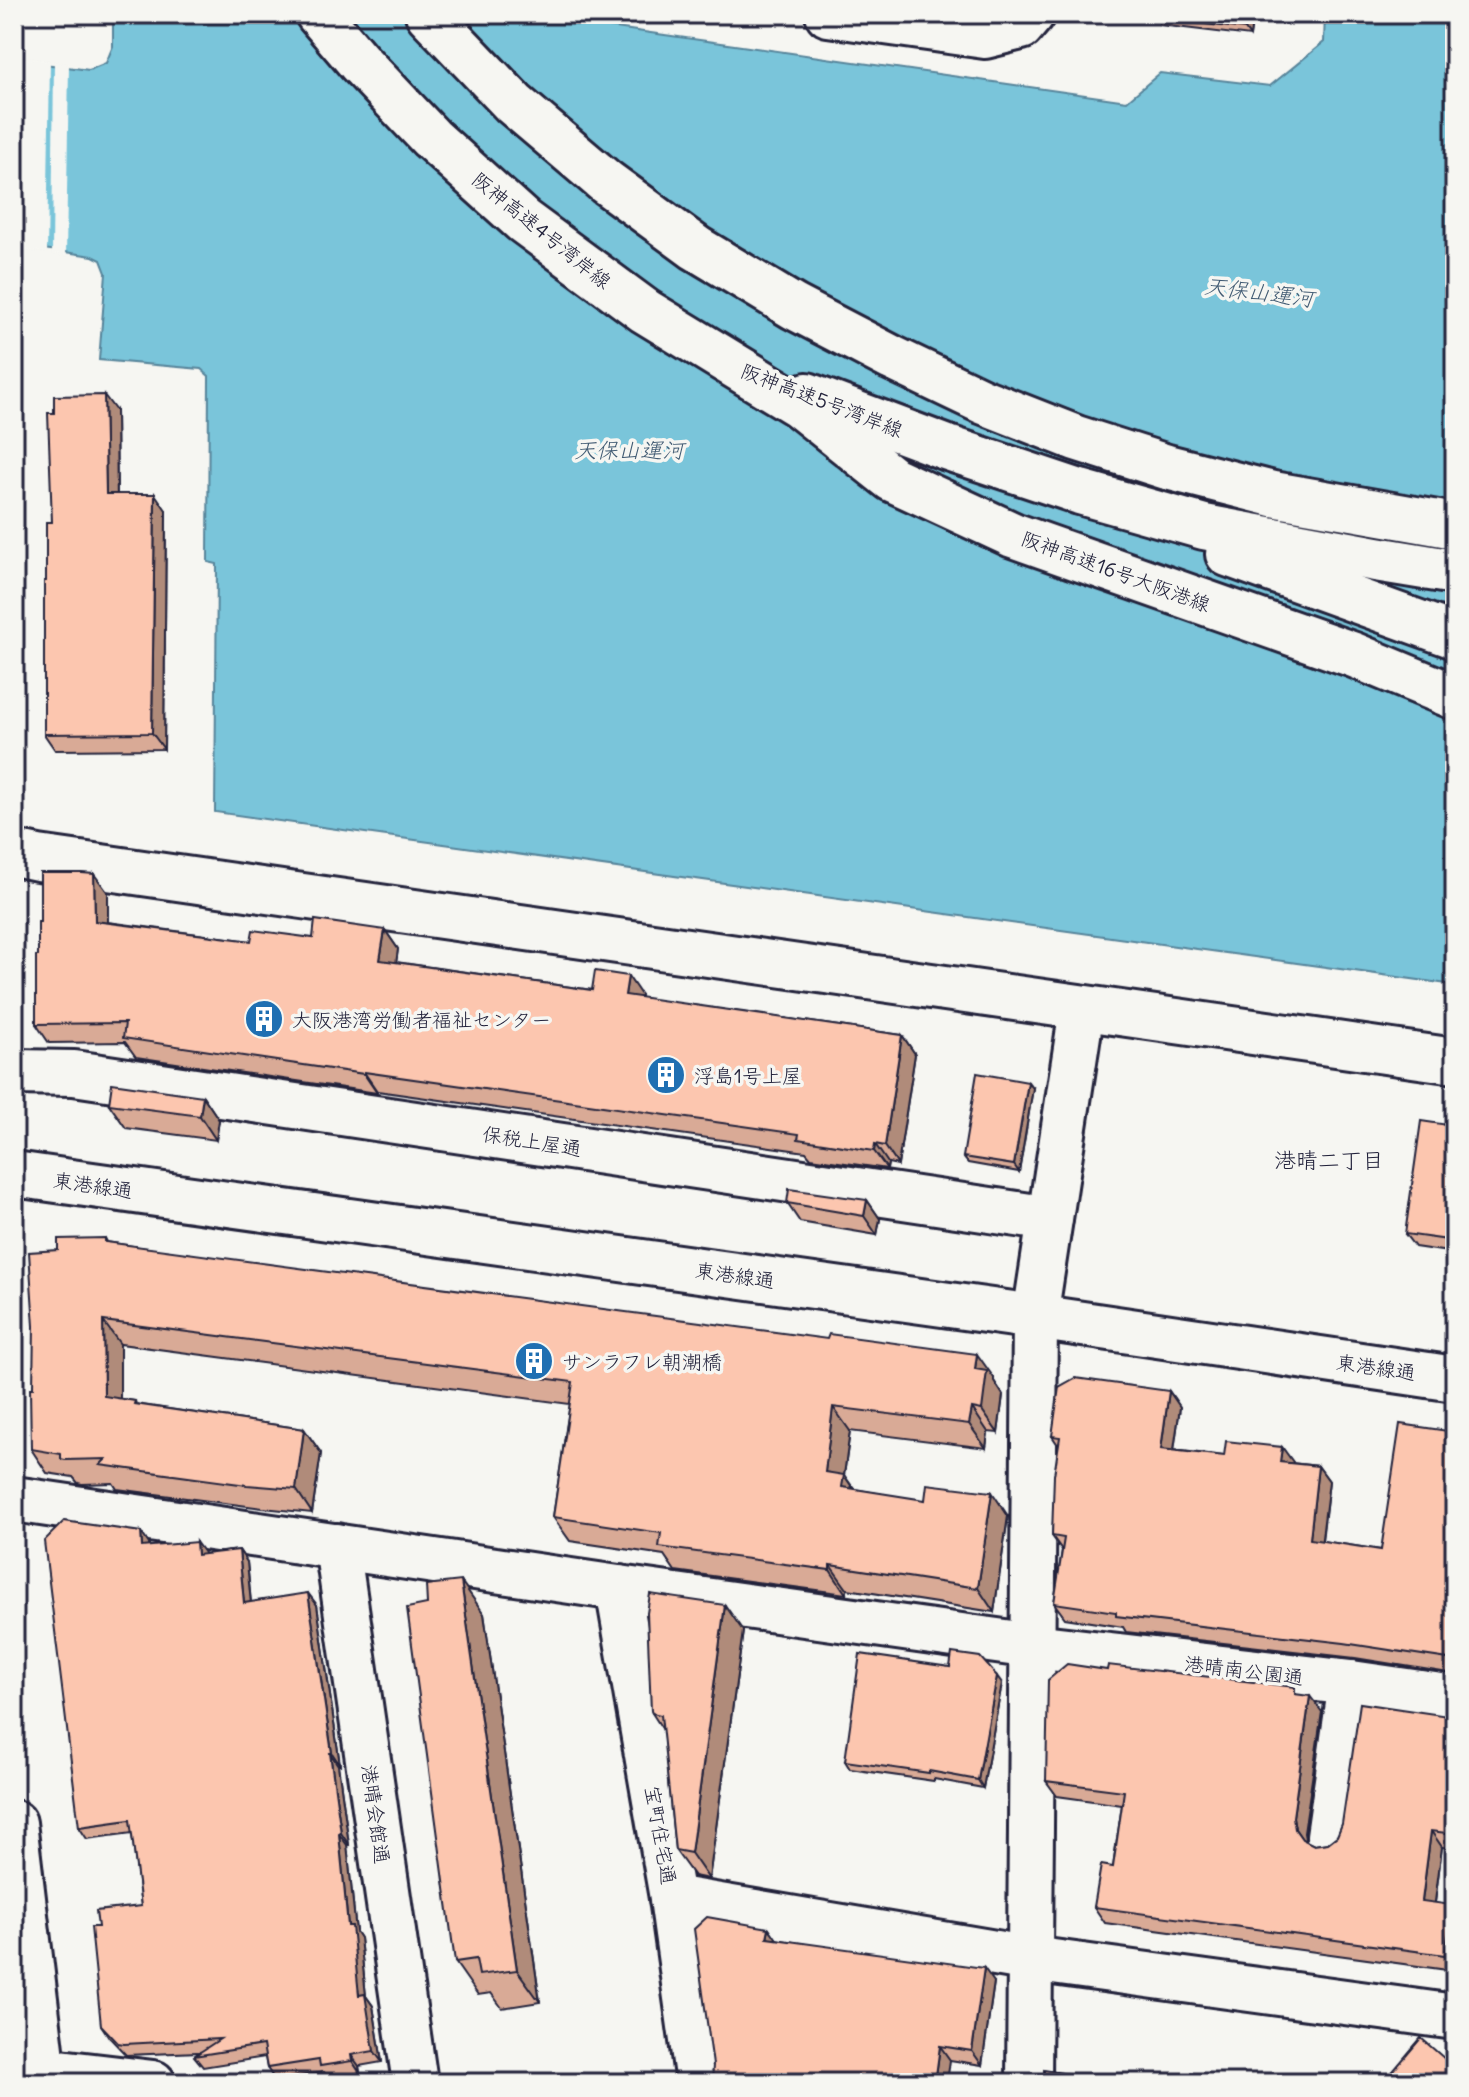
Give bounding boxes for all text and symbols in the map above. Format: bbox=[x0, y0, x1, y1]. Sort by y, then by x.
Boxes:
street label: 阪神高速4号湾岸線 bbox=[467, 166, 617, 294]
water label: 天保山運河 bbox=[1203, 271, 1318, 313]
street label: 阪神高速5号湾岸線 bbox=[737, 358, 907, 442]
water label: 天保山運河 bbox=[574, 436, 687, 464]
street label: 阪神高速16号大阪港線 bbox=[1018, 525, 1214, 617]
building icon: 大阪港湾労働者福祉センター bbox=[243, 998, 285, 1040]
place label: 大阪港湾労働者福祉センター bbox=[292, 1007, 551, 1032]
building icon: 浮島1号上屋 bbox=[645, 1054, 687, 1096]
place label: 浮島1号上屋 bbox=[694, 1063, 802, 1088]
street label: 保税上屋通 bbox=[481, 1121, 583, 1161]
district label: 港晴二丁目 bbox=[1274, 1146, 1384, 1174]
street label: 東港線通 bbox=[52, 1167, 134, 1203]
street label: 東港線通 bbox=[694, 1257, 776, 1293]
building icon: サンラフレ朝潮橋 bbox=[513, 1340, 555, 1382]
place label: サンラフレ朝潮橋 bbox=[562, 1349, 722, 1374]
street label: 東港線通 bbox=[1335, 1349, 1417, 1385]
street label: 港晴南公園通 bbox=[1183, 1650, 1305, 1690]
street label: 港晴会館通 bbox=[357, 1763, 395, 1865]
street label: 宝町住宅通 bbox=[640, 1784, 682, 1886]

